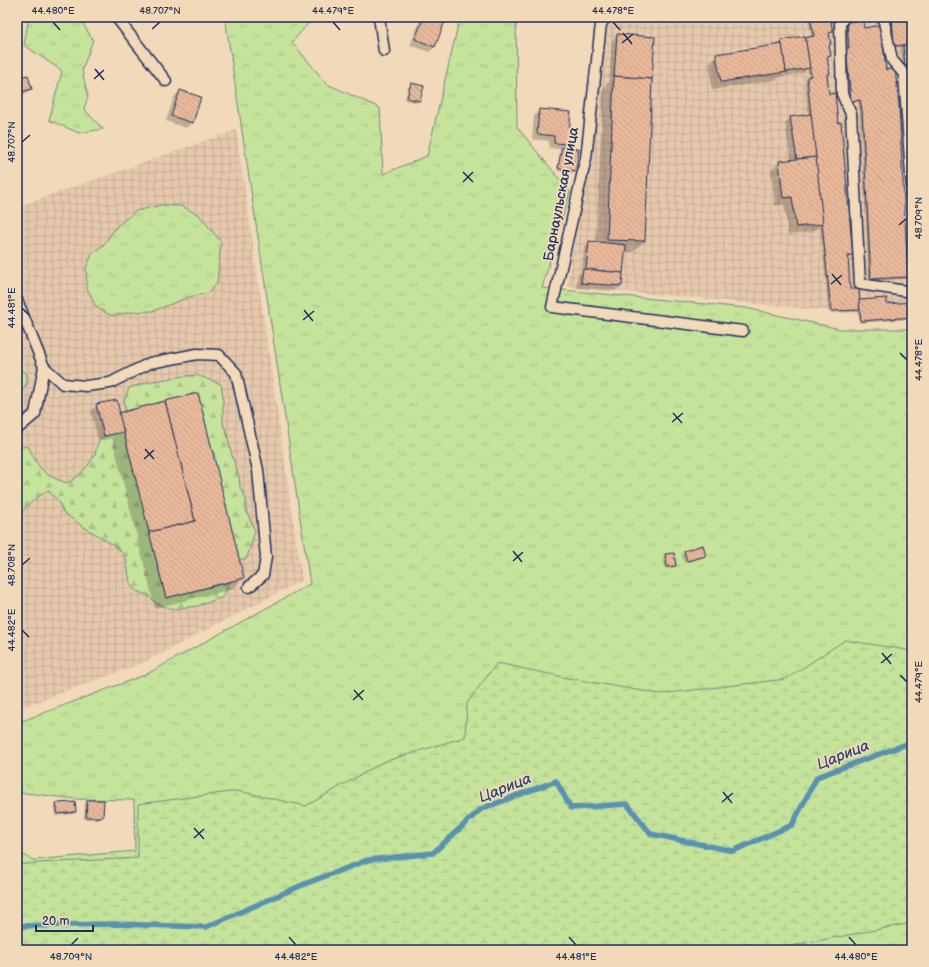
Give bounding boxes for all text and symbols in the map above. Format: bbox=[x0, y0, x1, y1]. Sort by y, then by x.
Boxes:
text: 44.480°E bbox=[31, 5, 75, 17]
text: 48.707°N bbox=[139, 5, 181, 17]
text: 44.479°E bbox=[312, 5, 354, 17]
text: 44.478°E bbox=[592, 5, 634, 17]
text: 48.707°N bbox=[6, 121, 18, 163]
street label: Барнаульская улица bbox=[540, 125, 582, 262]
text: 48.709°N bbox=[913, 197, 925, 239]
text: 44.481°E bbox=[6, 287, 18, 329]
text: 44.478°E bbox=[913, 339, 925, 381]
text: 48.708°N bbox=[6, 544, 18, 586]
text: 44.482°E bbox=[6, 608, 18, 651]
text: 44.479°E bbox=[913, 661, 925, 703]
water label: Царица bbox=[814, 736, 872, 774]
water label: Царица bbox=[476, 769, 534, 807]
scale bar bbox=[36, 907, 93, 933]
text: 20 m bbox=[42, 914, 69, 929]
text: 48.709°N bbox=[50, 951, 92, 963]
text: 44.482°E bbox=[275, 951, 318, 963]
text: 44.481°E bbox=[555, 951, 597, 963]
text: 44.480°E bbox=[834, 951, 878, 963]

